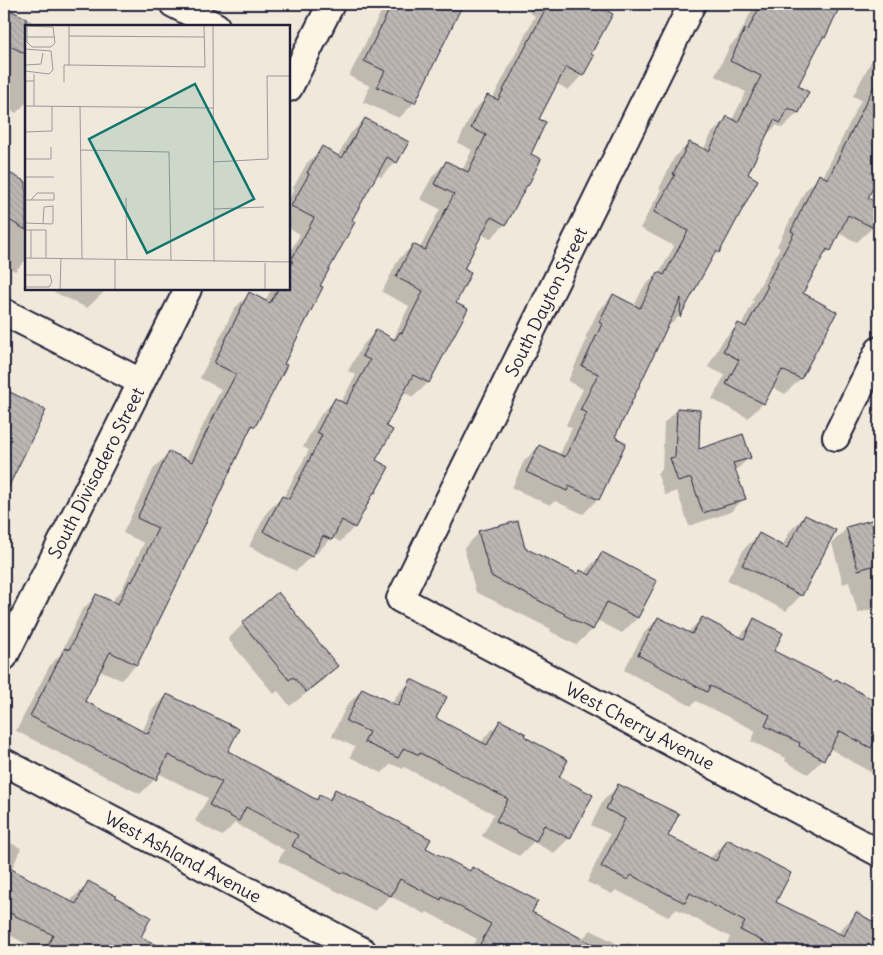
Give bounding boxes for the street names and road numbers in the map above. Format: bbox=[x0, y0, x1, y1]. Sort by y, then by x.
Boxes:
street label: South Dayton Street bbox=[500, 223, 592, 381]
street label: South Divisadero Street bbox=[43, 384, 149, 562]
street label: West Cherry Avenue bbox=[562, 677, 718, 775]
street label: West Ashland Avenue bbox=[101, 806, 265, 908]

